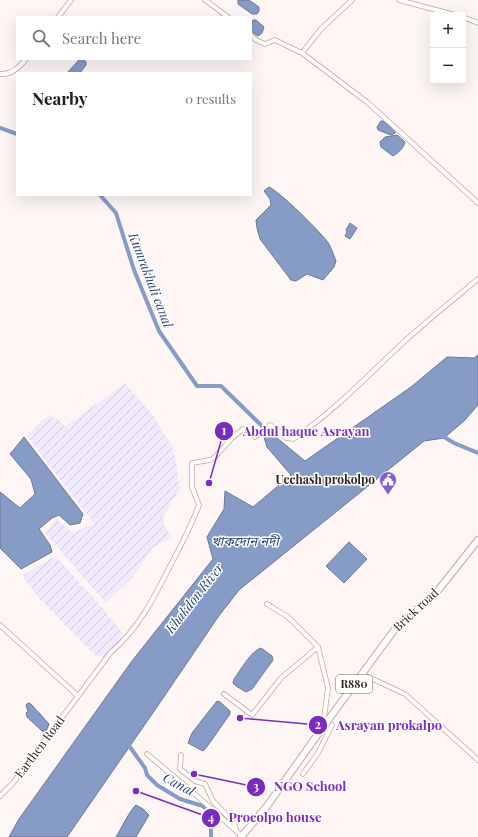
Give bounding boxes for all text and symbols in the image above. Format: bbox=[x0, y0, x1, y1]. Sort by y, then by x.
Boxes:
map controls bbox=[430, 12, 466, 84]
button: + bbox=[430, 12, 466, 48]
search box bbox=[16, 16, 252, 60]
icon: search bbox=[30, 27, 52, 49]
text: Search here bbox=[62, 28, 141, 48]
button: − bbox=[430, 48, 466, 84]
text: Nearby bbox=[32, 87, 87, 109]
text: 0 results bbox=[185, 90, 236, 107]
water label: Kumrakhali canal bbox=[125, 229, 178, 331]
callout: Abdul haque Asrayan bbox=[214, 419, 377, 444]
text: 1 bbox=[222, 422, 227, 438]
text: Abdul haque Asrayan bbox=[242, 422, 369, 439]
public building icon: Ucchash prokolpo bbox=[378, 470, 398, 495]
place label: Ucchash prokolpo bbox=[276, 471, 375, 487]
water label: খাকদোন নদী bbox=[211, 532, 281, 549]
water label: Khakdon River bbox=[160, 559, 226, 637]
street label: Brick road bbox=[389, 584, 441, 634]
road number: R880 bbox=[336, 675, 372, 693]
street label: Earthen Road bbox=[11, 712, 68, 781]
callout: Asrayan prokalpo bbox=[308, 713, 450, 738]
text: 2 bbox=[315, 716, 321, 732]
text: Asrayan prokalpo bbox=[335, 716, 442, 733]
water label: Canal bbox=[160, 768, 199, 800]
callout: NGO School bbox=[246, 774, 354, 799]
text: NGO School bbox=[274, 777, 346, 794]
text: 3 bbox=[253, 778, 259, 794]
callout: Procolpo house bbox=[201, 805, 330, 830]
text: Procolpo house bbox=[229, 808, 322, 825]
text: 4 bbox=[208, 809, 214, 825]

